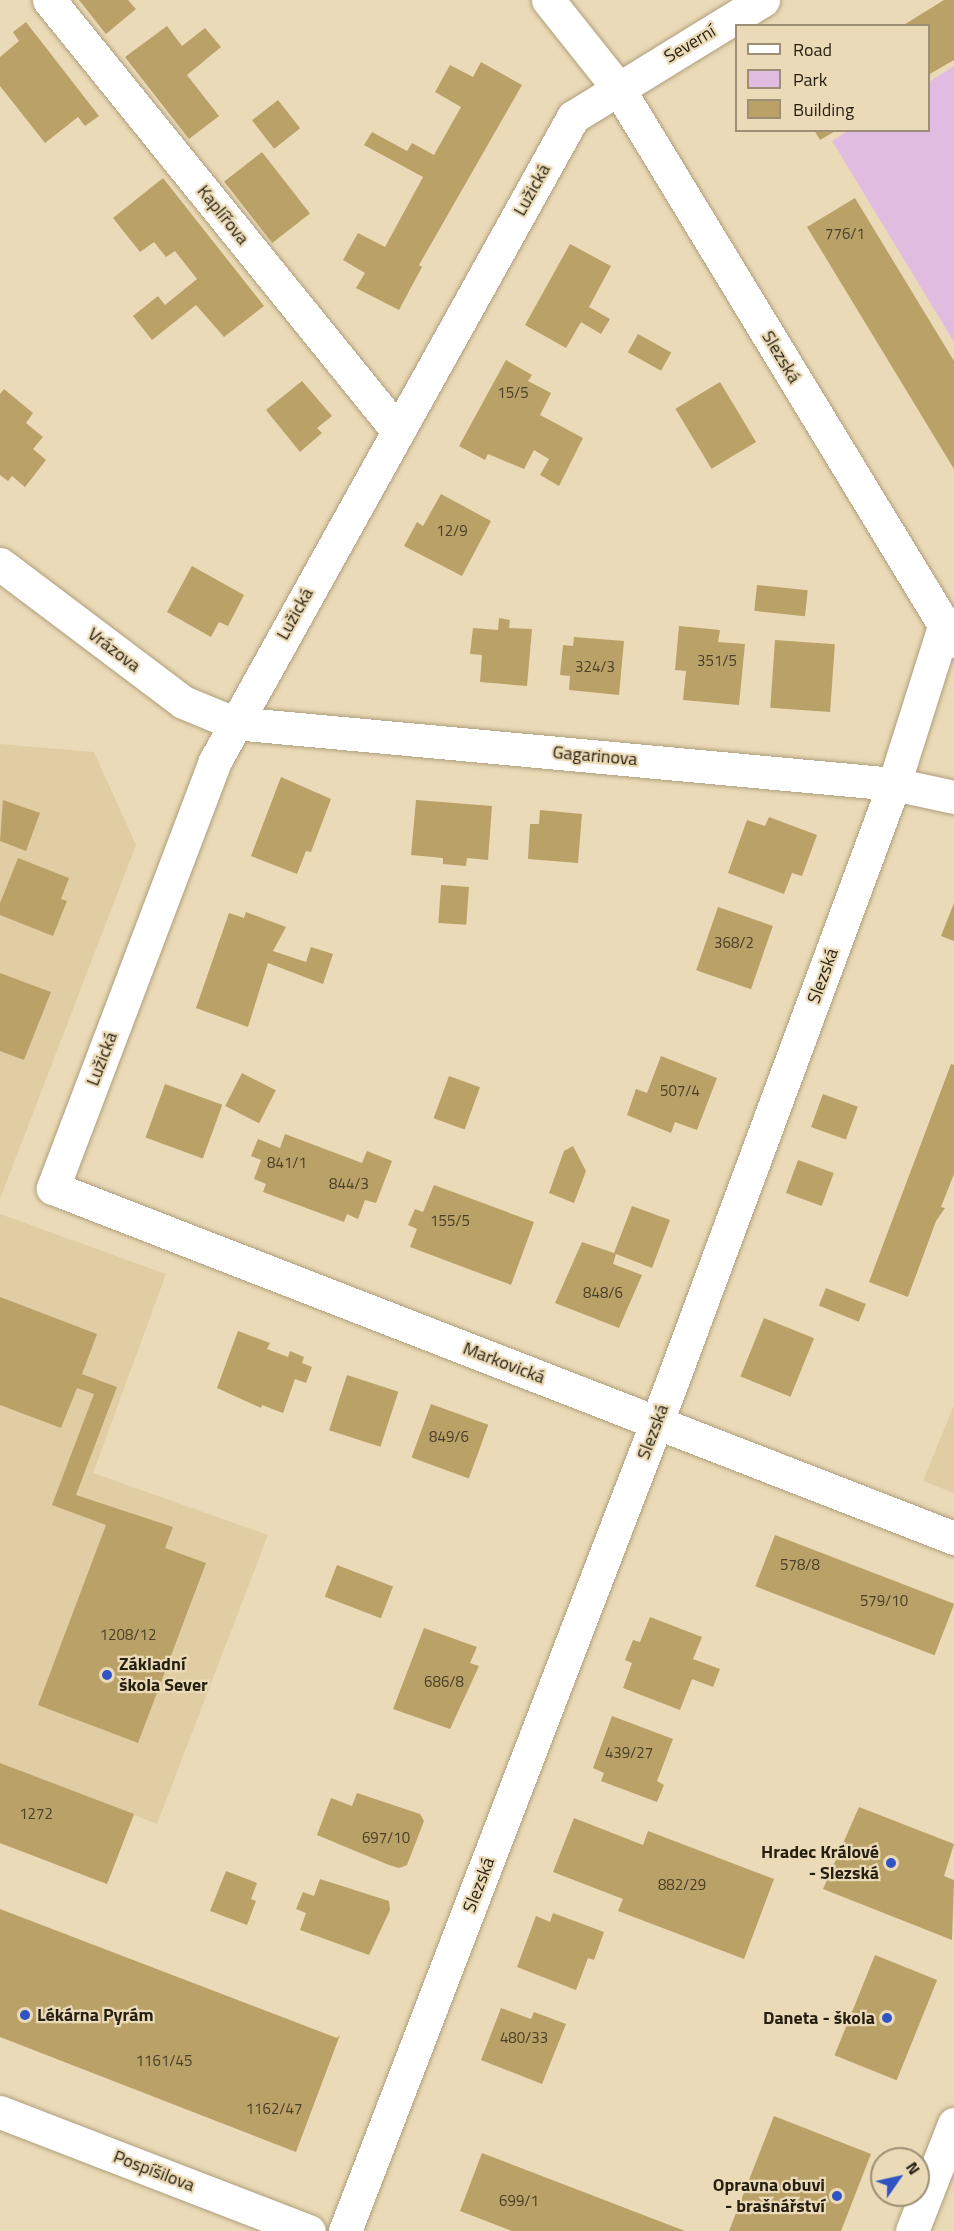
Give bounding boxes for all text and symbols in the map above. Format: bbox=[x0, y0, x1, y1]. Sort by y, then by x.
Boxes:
street label: Severní bbox=[660, 20, 720, 68]
legend bbox=[735, 24, 930, 132]
text: Road bbox=[793, 36, 832, 63]
text: Park bbox=[793, 66, 827, 93]
text: Building bbox=[793, 96, 854, 123]
street label: Lužická bbox=[509, 160, 555, 220]
street label: Kaplířova bbox=[192, 181, 254, 249]
house number: 776/1 bbox=[825, 225, 865, 243]
street label: Slezská bbox=[757, 327, 805, 387]
house number: 15/5 bbox=[497, 384, 529, 402]
house number: 12/9 bbox=[436, 522, 468, 540]
street label: Lužická bbox=[272, 584, 318, 644]
street label: Vrázova bbox=[83, 623, 145, 677]
house number: 351/5 bbox=[697, 652, 737, 670]
house number: 324/3 bbox=[575, 658, 615, 676]
street label: Gagarinova bbox=[552, 742, 638, 770]
house number: 368/2 bbox=[714, 934, 754, 952]
street label: Slezská bbox=[803, 945, 843, 1007]
street label: Lužická bbox=[82, 1029, 122, 1089]
house number: 507/4 bbox=[660, 1082, 700, 1100]
house number: 841/1 bbox=[267, 1154, 307, 1172]
house number: 844/3 bbox=[329, 1175, 369, 1193]
house number: 155/5 bbox=[430, 1212, 470, 1230]
house number: 848/6 bbox=[583, 1284, 623, 1302]
street label: Markovická bbox=[460, 1337, 548, 1389]
street label: Slezská bbox=[633, 1401, 673, 1463]
house number: 849/6 bbox=[429, 1428, 469, 1446]
house number: 578/8 bbox=[780, 1556, 820, 1574]
house number: 579/10 bbox=[860, 1592, 908, 1610]
house number: 1208/12 bbox=[100, 1626, 156, 1644]
place label: Základní škola Sever bbox=[119, 1654, 208, 1696]
marker: Základní škola Sever bbox=[100, 1668, 114, 1682]
house number: 686/8 bbox=[424, 1673, 464, 1691]
house number: 439/27 bbox=[605, 1744, 653, 1762]
house number: 1272 bbox=[19, 1805, 53, 1823]
house number: 697/10 bbox=[362, 1829, 410, 1847]
place label: Hradec Králové - Slezská bbox=[761, 1842, 879, 1884]
street label: Slezská bbox=[459, 1854, 499, 1916]
marker: Hradec Králové - Slezská bbox=[884, 1856, 898, 1870]
house number: 882/29 bbox=[658, 1876, 706, 1894]
place label: Lékárna Pyrám bbox=[37, 2004, 154, 2026]
place label: Daneta - škola bbox=[763, 2007, 875, 2029]
marker: Lékárna Pyrám bbox=[18, 2008, 32, 2022]
marker: Daneta - škola bbox=[880, 2011, 894, 2025]
house number: 480/33 bbox=[500, 2029, 548, 2047]
house number: 1161/45 bbox=[136, 2052, 192, 2070]
house number: 1162/47 bbox=[246, 2100, 302, 2118]
street label: Pospíšilova bbox=[110, 2146, 198, 2196]
north arrow bbox=[870, 2147, 930, 2207]
text: N bbox=[900, 2157, 926, 2179]
place label: Opravna obuvi - brašnářství bbox=[713, 2175, 825, 2218]
marker: Opravna obuvi - brašnářství bbox=[830, 2189, 844, 2203]
house number: 699/1 bbox=[499, 2192, 539, 2210]

